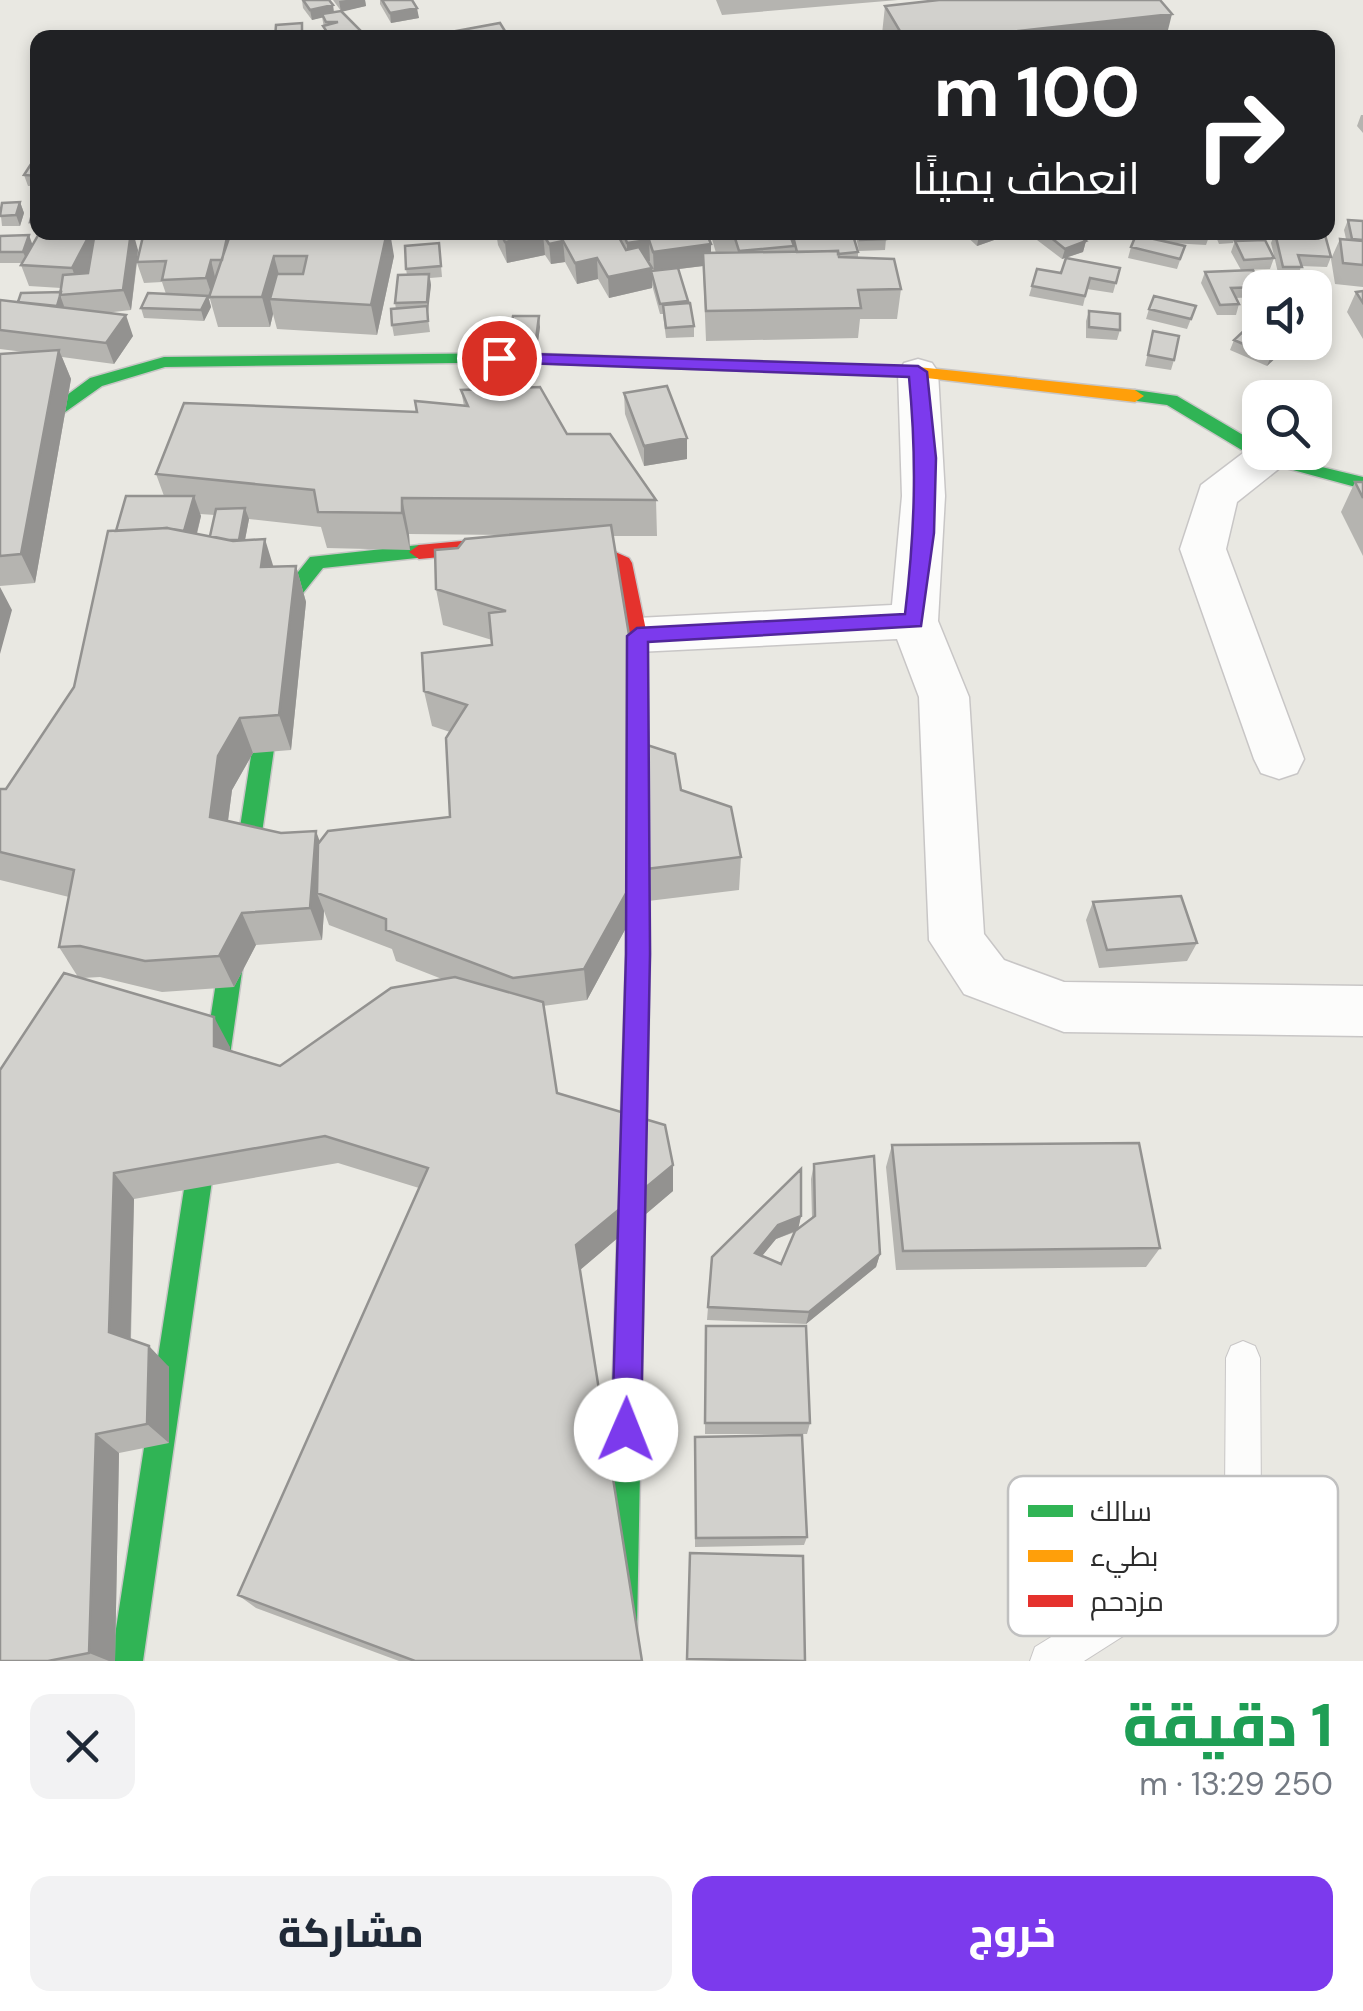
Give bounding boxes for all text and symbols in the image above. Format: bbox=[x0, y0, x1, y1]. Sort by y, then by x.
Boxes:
text: 100 m bbox=[934, 47, 1140, 138]
icon: right bbox=[1175, 70, 1305, 200]
text: انعطف يمينًا bbox=[912, 149, 1140, 208]
map controls bbox=[1242, 270, 1332, 470]
button: sound bbox=[1242, 270, 1332, 360]
pin bbox=[457, 316, 542, 401]
icon: arrive bbox=[472, 331, 527, 386]
button: search bbox=[1242, 380, 1332, 470]
position arrow bbox=[574, 1378, 678, 1482]
legend bbox=[1008, 1476, 1338, 1636]
text: سالك bbox=[1090, 1493, 1152, 1530]
text: بطيء bbox=[1090, 1538, 1158, 1578]
text: مزدحم bbox=[1090, 1583, 1164, 1621]
text: 1 دقيقة bbox=[1123, 1686, 1333, 1765]
button: close bbox=[30, 1694, 135, 1799]
text: 250 m · 13:29 bbox=[1139, 1763, 1333, 1805]
button: مشاركة bbox=[30, 1876, 672, 1991]
button: خروج bbox=[692, 1876, 1333, 1991]

